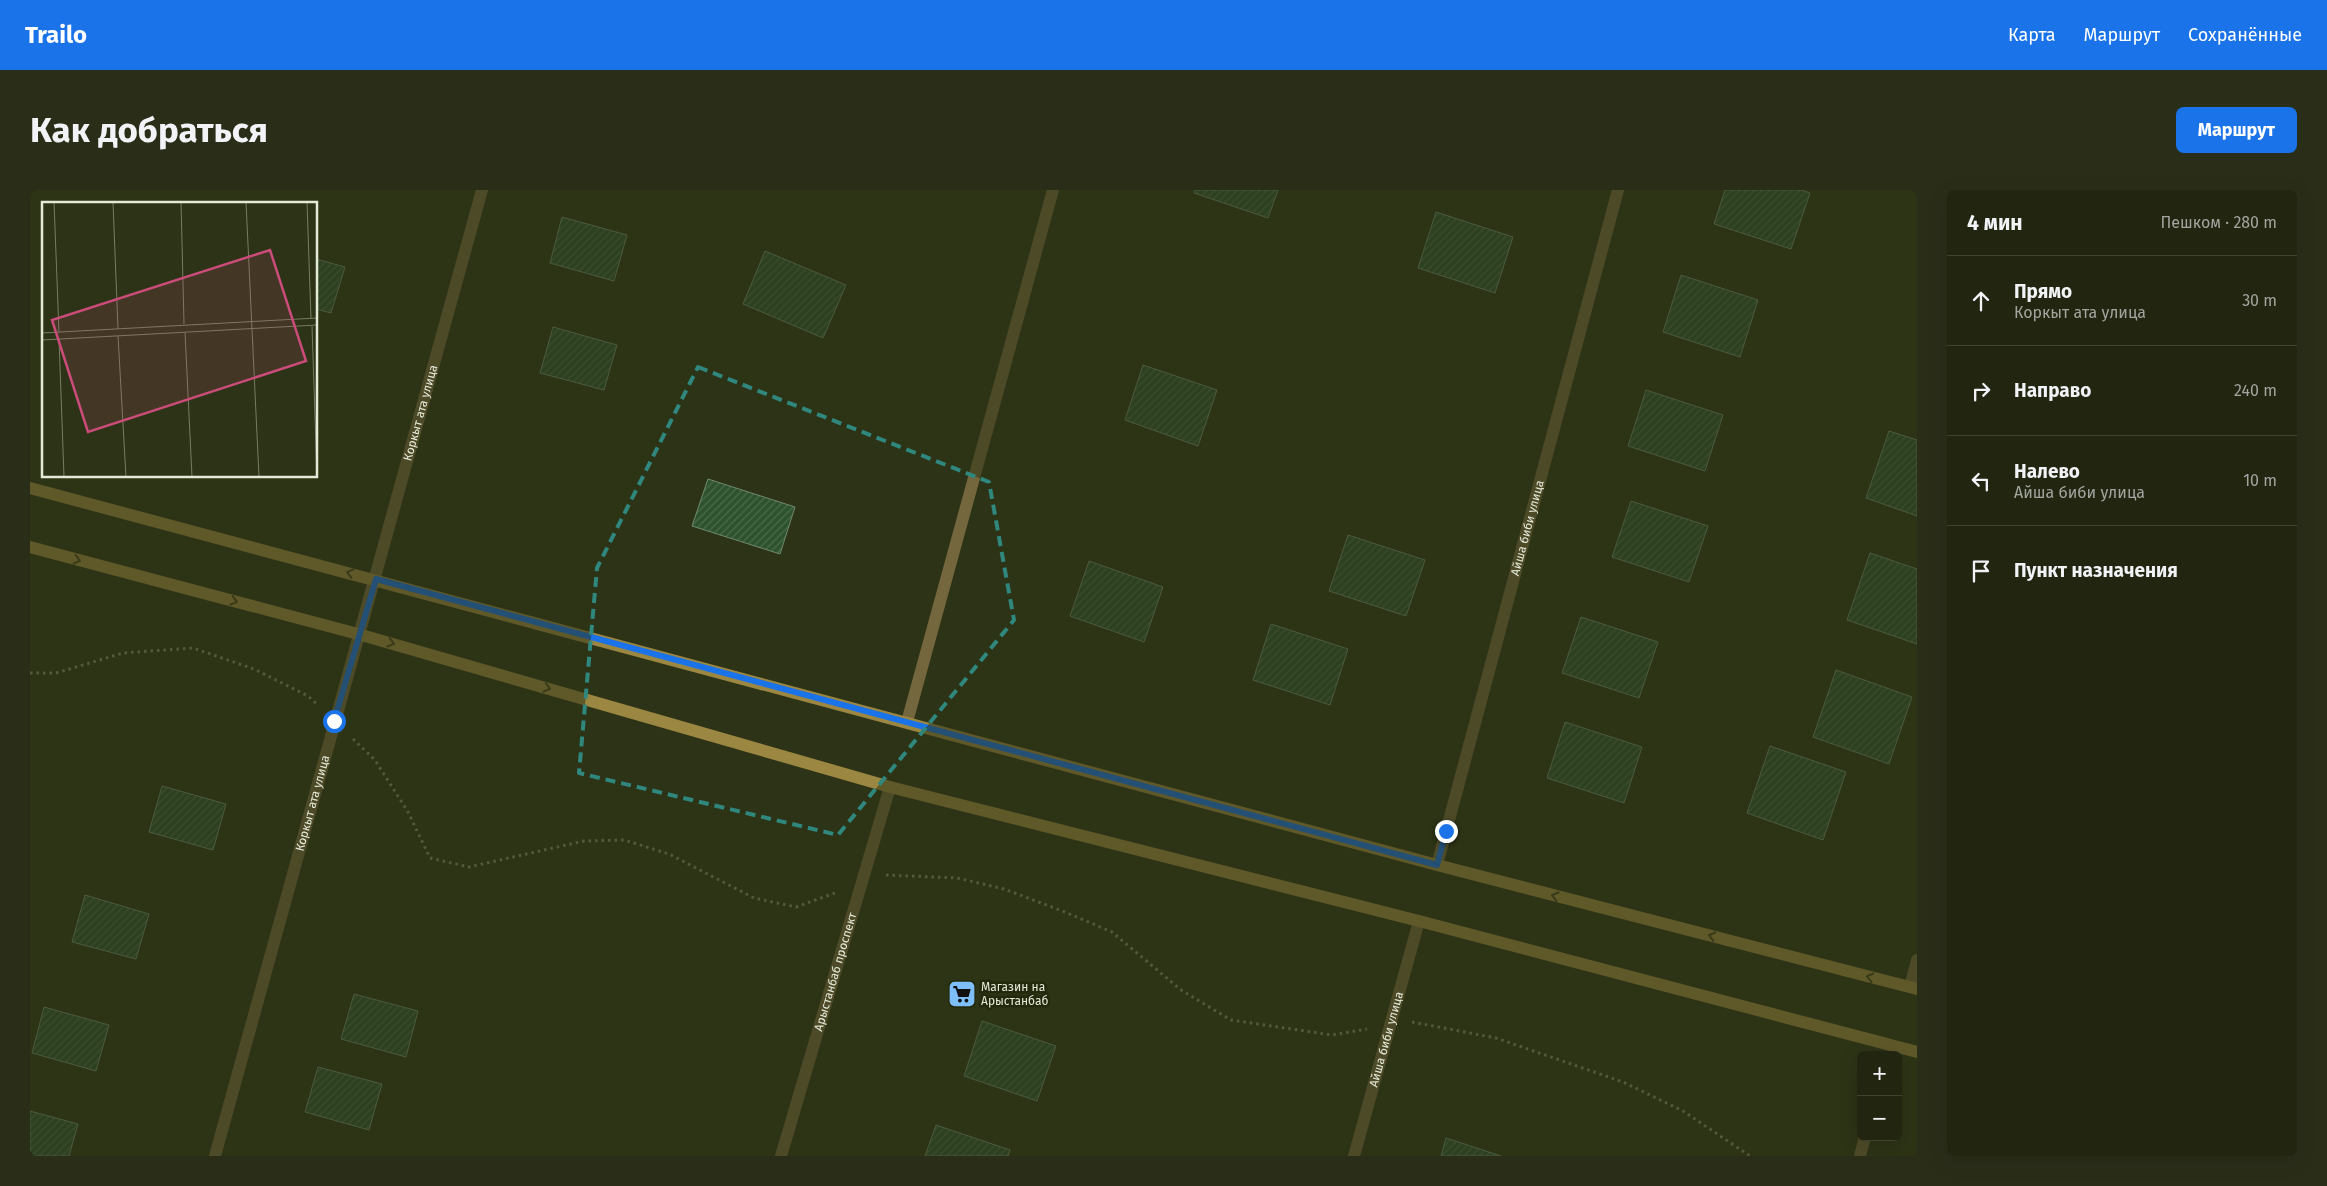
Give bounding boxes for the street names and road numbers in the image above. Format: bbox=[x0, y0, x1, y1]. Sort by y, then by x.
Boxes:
street label: Коркыт ата улица bbox=[400, 363, 440, 463]
street label: Айша биби улица bbox=[1508, 479, 1547, 577]
street label: Коркыт ата улица bbox=[293, 754, 332, 853]
street label: Арыстанбаб проспект bbox=[811, 910, 860, 1033]
street label: Айша биби улица bbox=[1366, 990, 1406, 1089]

